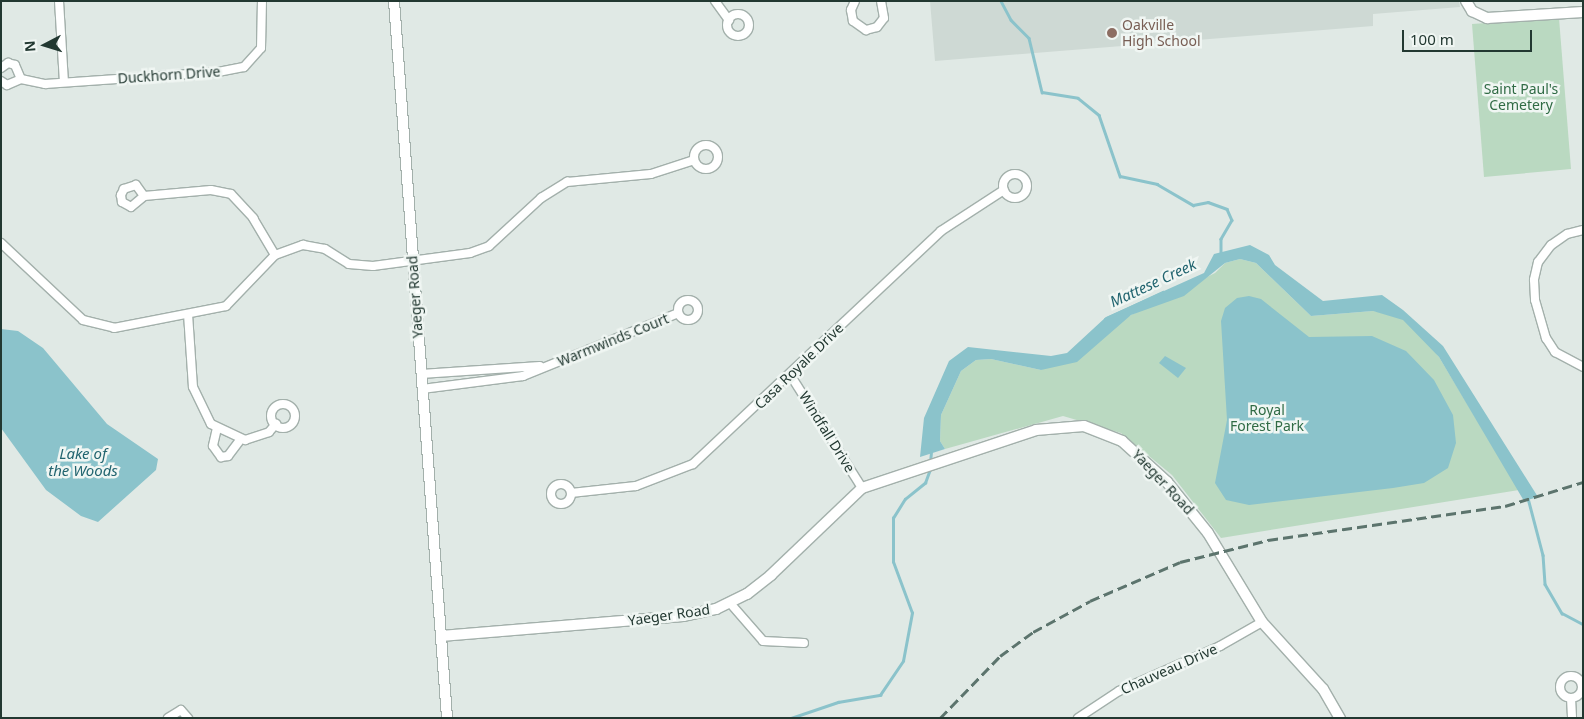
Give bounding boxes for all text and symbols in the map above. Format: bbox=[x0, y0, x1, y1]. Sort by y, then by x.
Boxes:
place label: Oakville High School bbox=[1122, 17, 1200, 49]
north arrow bbox=[20, 20, 70, 70]
scale bar bbox=[1404, 20, 1534, 52]
marker: Oakville High School bbox=[1106, 27, 1118, 39]
text: 100 m bbox=[1410, 29, 1454, 49]
text: N bbox=[20, 40, 40, 53]
street label: Duckhorn Drive bbox=[117, 63, 221, 87]
park label: Saint Paul's Cemetery bbox=[1484, 81, 1558, 114]
street label: Yaeger Road bbox=[404, 255, 426, 339]
water label: Mattese Creek bbox=[1107, 255, 1199, 311]
street label: Warmwinds Court bbox=[555, 310, 671, 370]
street label: Casa Royale Drive bbox=[751, 319, 847, 413]
street label: Windfall Drive bbox=[795, 389, 859, 475]
park label: Royal Forest Park bbox=[1230, 402, 1304, 434]
water label: Lake of the Woods bbox=[48, 444, 118, 479]
street label: Yaeger Road bbox=[1129, 446, 1197, 518]
street label: Yaeger Road bbox=[627, 601, 711, 629]
street label: Chauveau Drive bbox=[1118, 640, 1220, 698]

